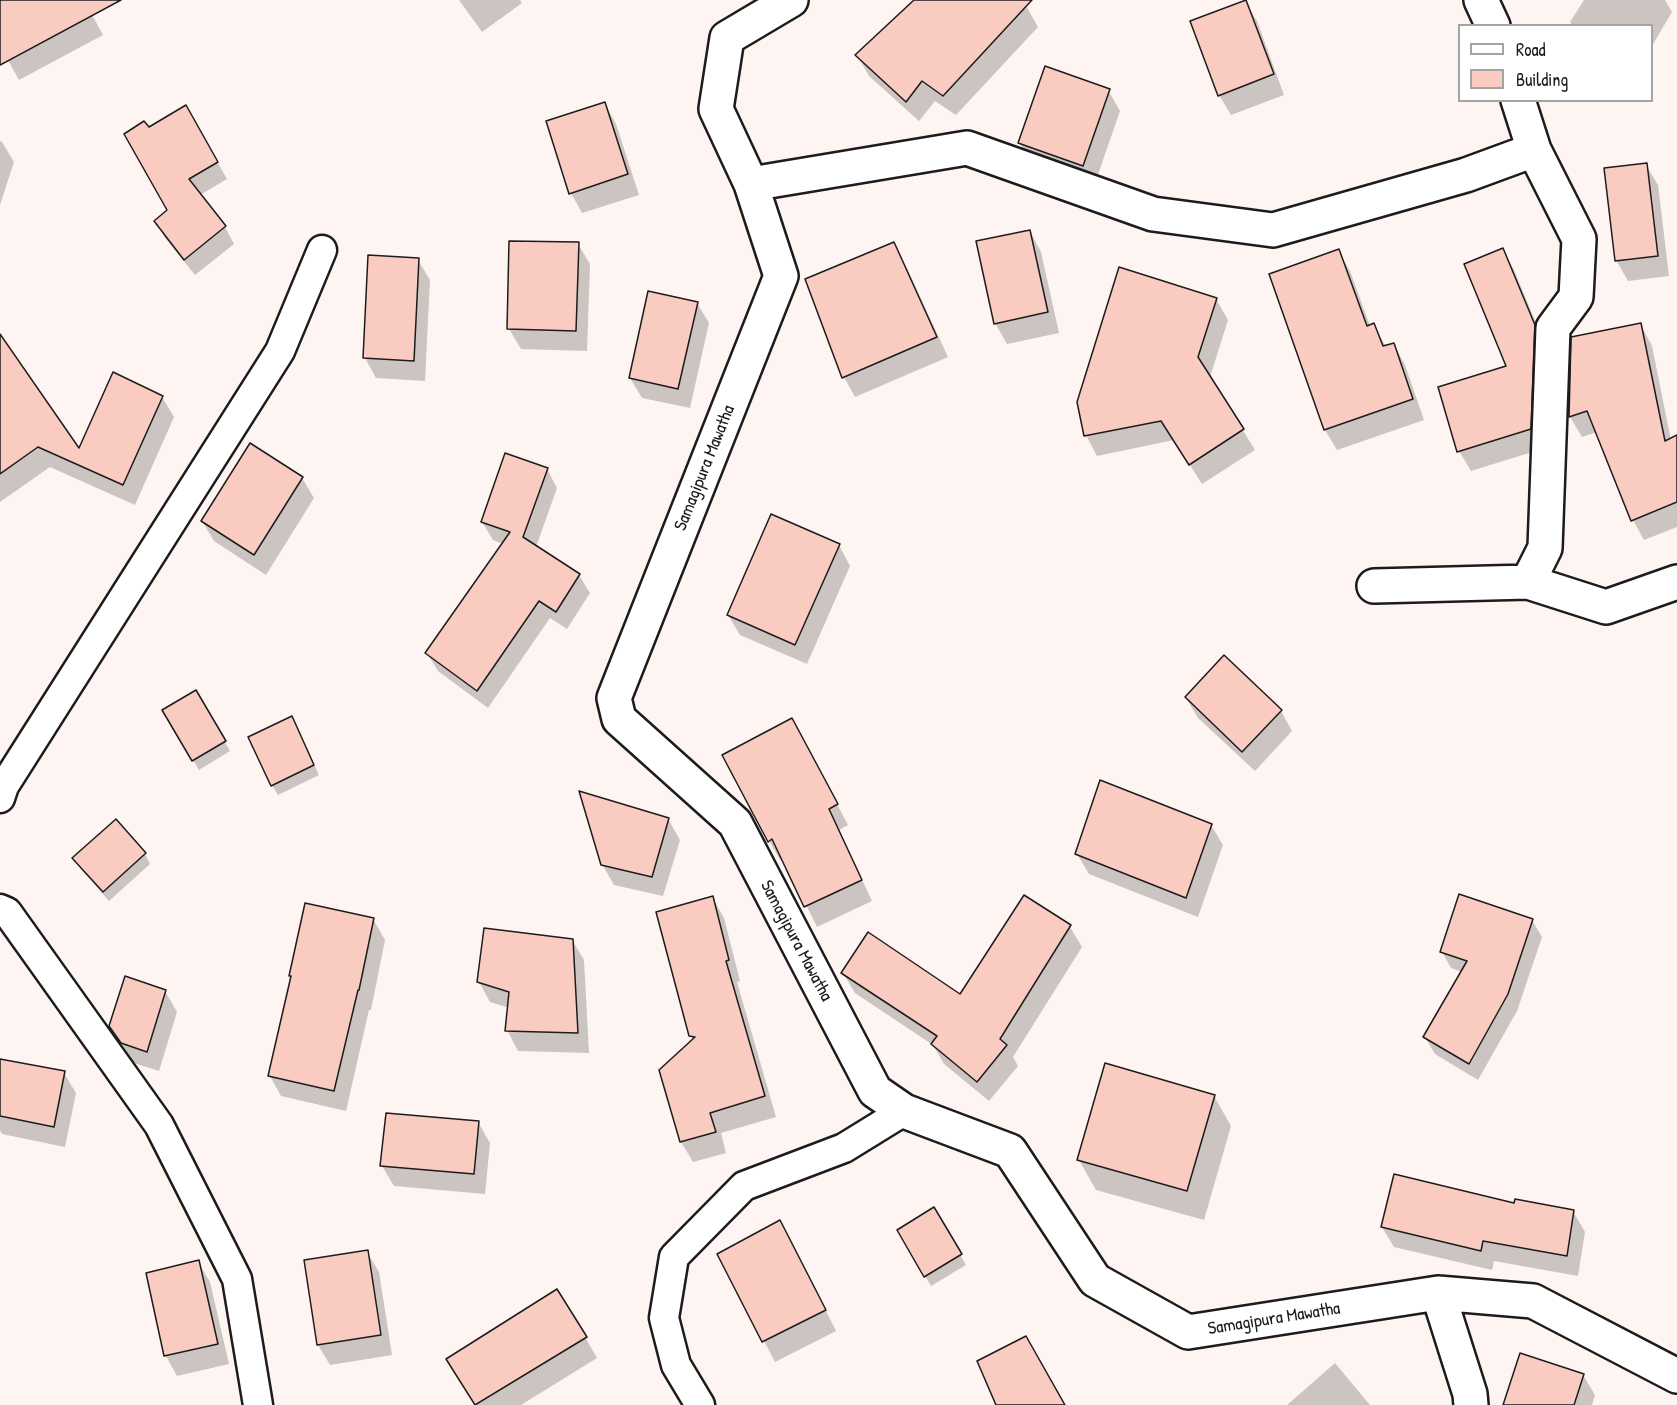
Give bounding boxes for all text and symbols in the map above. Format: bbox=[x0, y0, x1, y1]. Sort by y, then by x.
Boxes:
legend bbox=[1458, 24, 1653, 102]
text: Road bbox=[1516, 37, 1546, 62]
text: Building bbox=[1516, 67, 1568, 92]
street label: Samagipura Mawatha bbox=[670, 402, 740, 534]
street label: Samagipura Mawatha bbox=[755, 877, 837, 1005]
street label: Samagipura Mawatha bbox=[1206, 1298, 1342, 1340]

